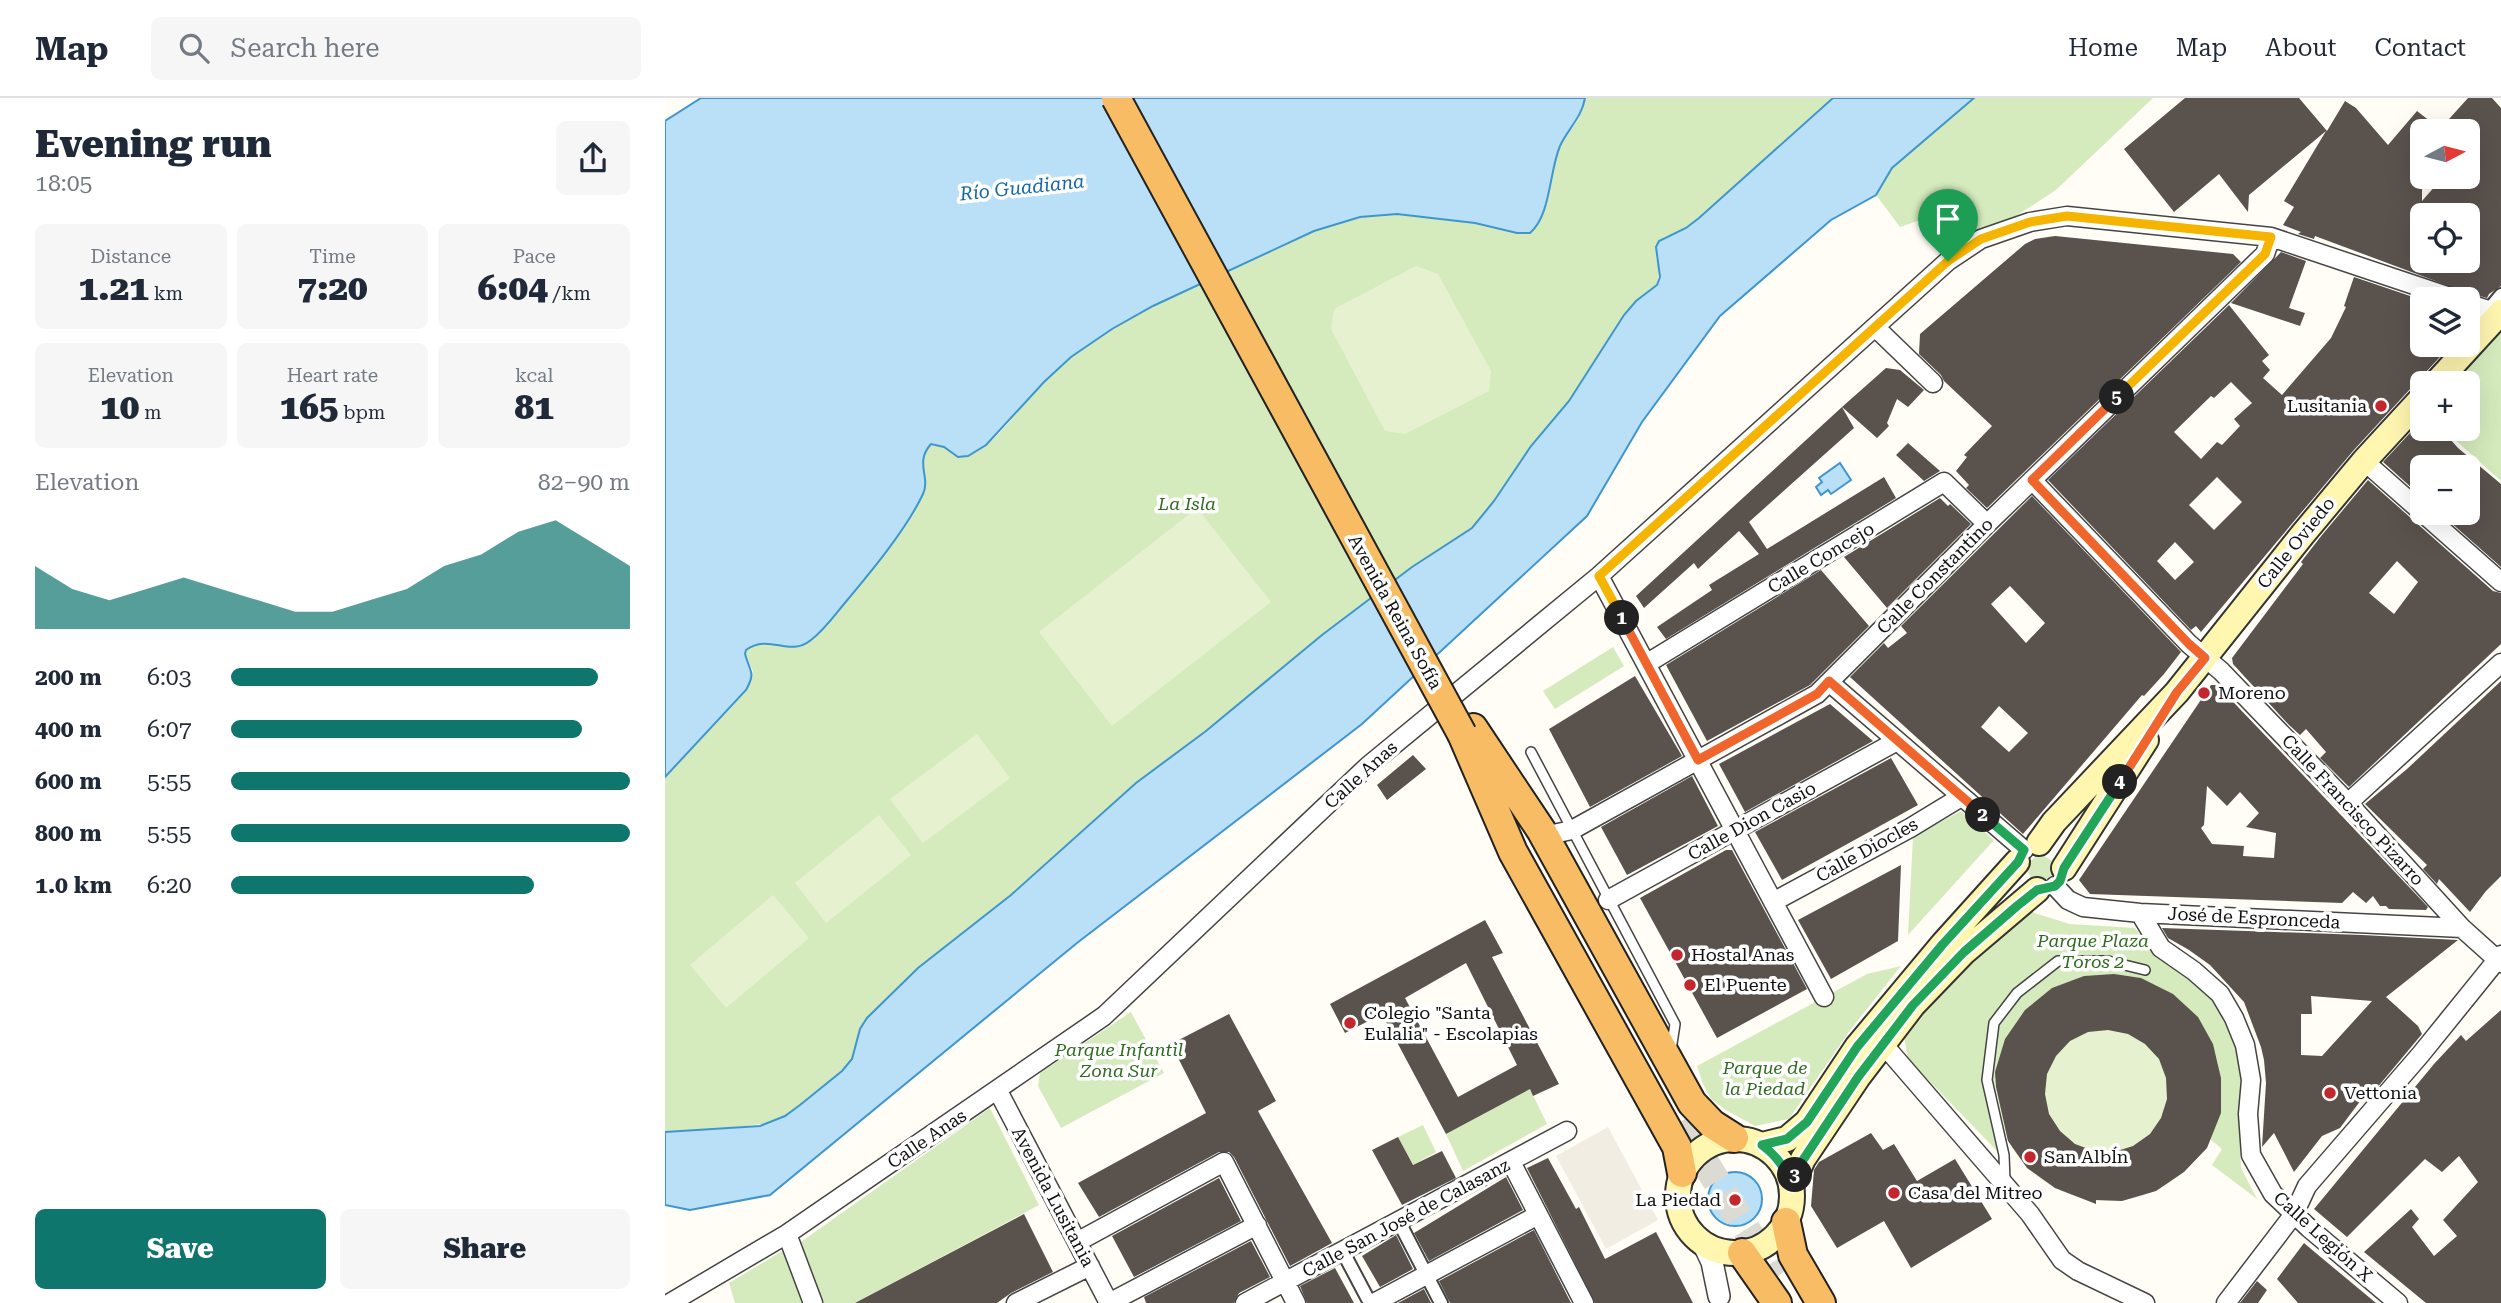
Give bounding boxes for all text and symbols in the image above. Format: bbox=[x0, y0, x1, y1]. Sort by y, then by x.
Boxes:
search box bbox=[151, 17, 641, 80]
text: Map bbox=[35, 29, 109, 68]
icon: search bbox=[175, 29, 213, 67]
text: Search here bbox=[231, 33, 380, 63]
text: Home bbox=[2068, 34, 2138, 62]
text: Map bbox=[2176, 34, 2227, 62]
text: About bbox=[2265, 34, 2336, 62]
text: Contact bbox=[2374, 34, 2466, 62]
north arrow bbox=[2410, 119, 2480, 189]
map controls bbox=[2410, 119, 2480, 525]
button: share bbox=[556, 121, 630, 195]
text: Evening run bbox=[35, 122, 271, 166]
text: 18:05 bbox=[35, 170, 92, 197]
water label: Río Guadiana bbox=[958, 170, 1086, 206]
pin bbox=[1918, 189, 1978, 261]
icon: arrive bbox=[1929, 200, 1967, 238]
button: locate bbox=[2410, 203, 2480, 273]
text: Distance bbox=[91, 245, 171, 268]
text: Time bbox=[309, 245, 356, 268]
text: Pace bbox=[513, 245, 556, 268]
text: 1.21 bbox=[79, 268, 149, 309]
text: 7:20 bbox=[297, 268, 368, 309]
text: 6:04 bbox=[477, 268, 548, 309]
text: km bbox=[149, 282, 183, 305]
text: /km bbox=[548, 282, 591, 305]
button: layers bbox=[2410, 287, 2480, 357]
text: Elevation bbox=[88, 364, 174, 387]
text: Heart rate bbox=[287, 364, 378, 387]
text: kcal bbox=[515, 364, 553, 387]
button: + bbox=[2410, 371, 2480, 441]
pin: 5 bbox=[2099, 380, 2135, 414]
text: 5 bbox=[2111, 385, 2122, 408]
text: 10 bbox=[100, 387, 139, 428]
text: 165 bbox=[280, 387, 338, 428]
text: 81 bbox=[515, 387, 554, 428]
place label: Lusitania bbox=[2287, 395, 2367, 416]
marker: Lusitania bbox=[2373, 398, 2389, 414]
text: m bbox=[139, 401, 162, 424]
text: bpm bbox=[338, 401, 385, 424]
button: − bbox=[2410, 455, 2480, 525]
text: Elevation bbox=[35, 469, 139, 496]
text: 82–90 m bbox=[538, 469, 630, 496]
park label: La Isla bbox=[1157, 493, 1216, 514]
street label: Calle Oviedo bbox=[2252, 493, 2339, 593]
street label: Calle Constantino bbox=[1872, 513, 1997, 638]
street label: Calle Concejo bbox=[1764, 518, 1878, 598]
street label: Avenida Reina Sofía bbox=[1344, 531, 1447, 693]
pin: 1 bbox=[1605, 601, 1639, 636]
text: 1 bbox=[1616, 606, 1627, 629]
text: 200 m bbox=[35, 664, 102, 691]
text: 6:03 bbox=[147, 664, 192, 691]
place label: Moreno bbox=[2218, 682, 2286, 703]
marker: Moreno bbox=[2196, 685, 2212, 701]
text: 400 m bbox=[35, 716, 102, 743]
text: 6:07 bbox=[147, 716, 192, 743]
street label: Calle Francisco Pizarro bbox=[2278, 730, 2429, 889]
street label: Calle Anas bbox=[1320, 736, 1401, 813]
pin: 4 bbox=[2103, 764, 2137, 800]
text: 600 m bbox=[35, 768, 102, 795]
text: 5:55 bbox=[147, 768, 192, 795]
text: 4 bbox=[2114, 770, 2125, 793]
street label: Calle Dion Casio bbox=[1684, 777, 1819, 864]
pin: 2 bbox=[1965, 798, 2001, 832]
text: 2 bbox=[1977, 803, 1988, 826]
street label: Calle Diocles bbox=[1812, 813, 1921, 886]
text: 800 m bbox=[35, 820, 102, 847]
text: 5:55 bbox=[147, 820, 192, 847]
text: 1.0 km bbox=[35, 872, 112, 899]
text: 6:20 bbox=[147, 872, 192, 899]
street label: José de Espronceda bbox=[2167, 902, 2341, 933]
park label: Parque Plaza Toros 2 bbox=[2036, 930, 2149, 972]
place label: Hostal Anas bbox=[1691, 944, 1794, 965]
marker: Hostal Anas bbox=[1669, 947, 1685, 963]
place label: El Puente bbox=[1704, 974, 1787, 995]
marker: El Puente bbox=[1682, 977, 1698, 993]
place label: Colegio "Santa Eulalia" - Escolapias bbox=[1364, 1002, 1538, 1044]
marker: Colegio "Santa Eulalia" - Escolapias bbox=[1342, 1015, 1358, 1031]
park label: Parque Infantil Zona Sur bbox=[1054, 1039, 1183, 1081]
park label: Parque de la Piedad bbox=[1722, 1057, 1807, 1099]
place label: Vettonia bbox=[2344, 1082, 2417, 1103]
marker: Vettonia bbox=[2322, 1085, 2338, 1101]
street label: Calle Anas bbox=[883, 1105, 970, 1173]
street label: Avenida Lusitania bbox=[1008, 1123, 1099, 1270]
place label: San Albĺn bbox=[2044, 1146, 2129, 1167]
marker: San Albĺn bbox=[2022, 1149, 2038, 1165]
street label: Calle San José de Calasanz bbox=[1299, 1154, 1513, 1281]
pin: 3 bbox=[1777, 1158, 1813, 1192]
text: 3 bbox=[1789, 1163, 1800, 1186]
place label: Casa del Mitreo bbox=[1908, 1182, 2043, 1203]
marker: Casa del Mitreo bbox=[1886, 1185, 1902, 1201]
street label: Calle Legión X bbox=[2270, 1187, 2377, 1287]
place label: La Piedad bbox=[1635, 1189, 1721, 1210]
marker: La Piedad bbox=[1727, 1192, 1743, 1208]
button: Save bbox=[35, 1209, 326, 1289]
button: Share bbox=[340, 1209, 630, 1289]

